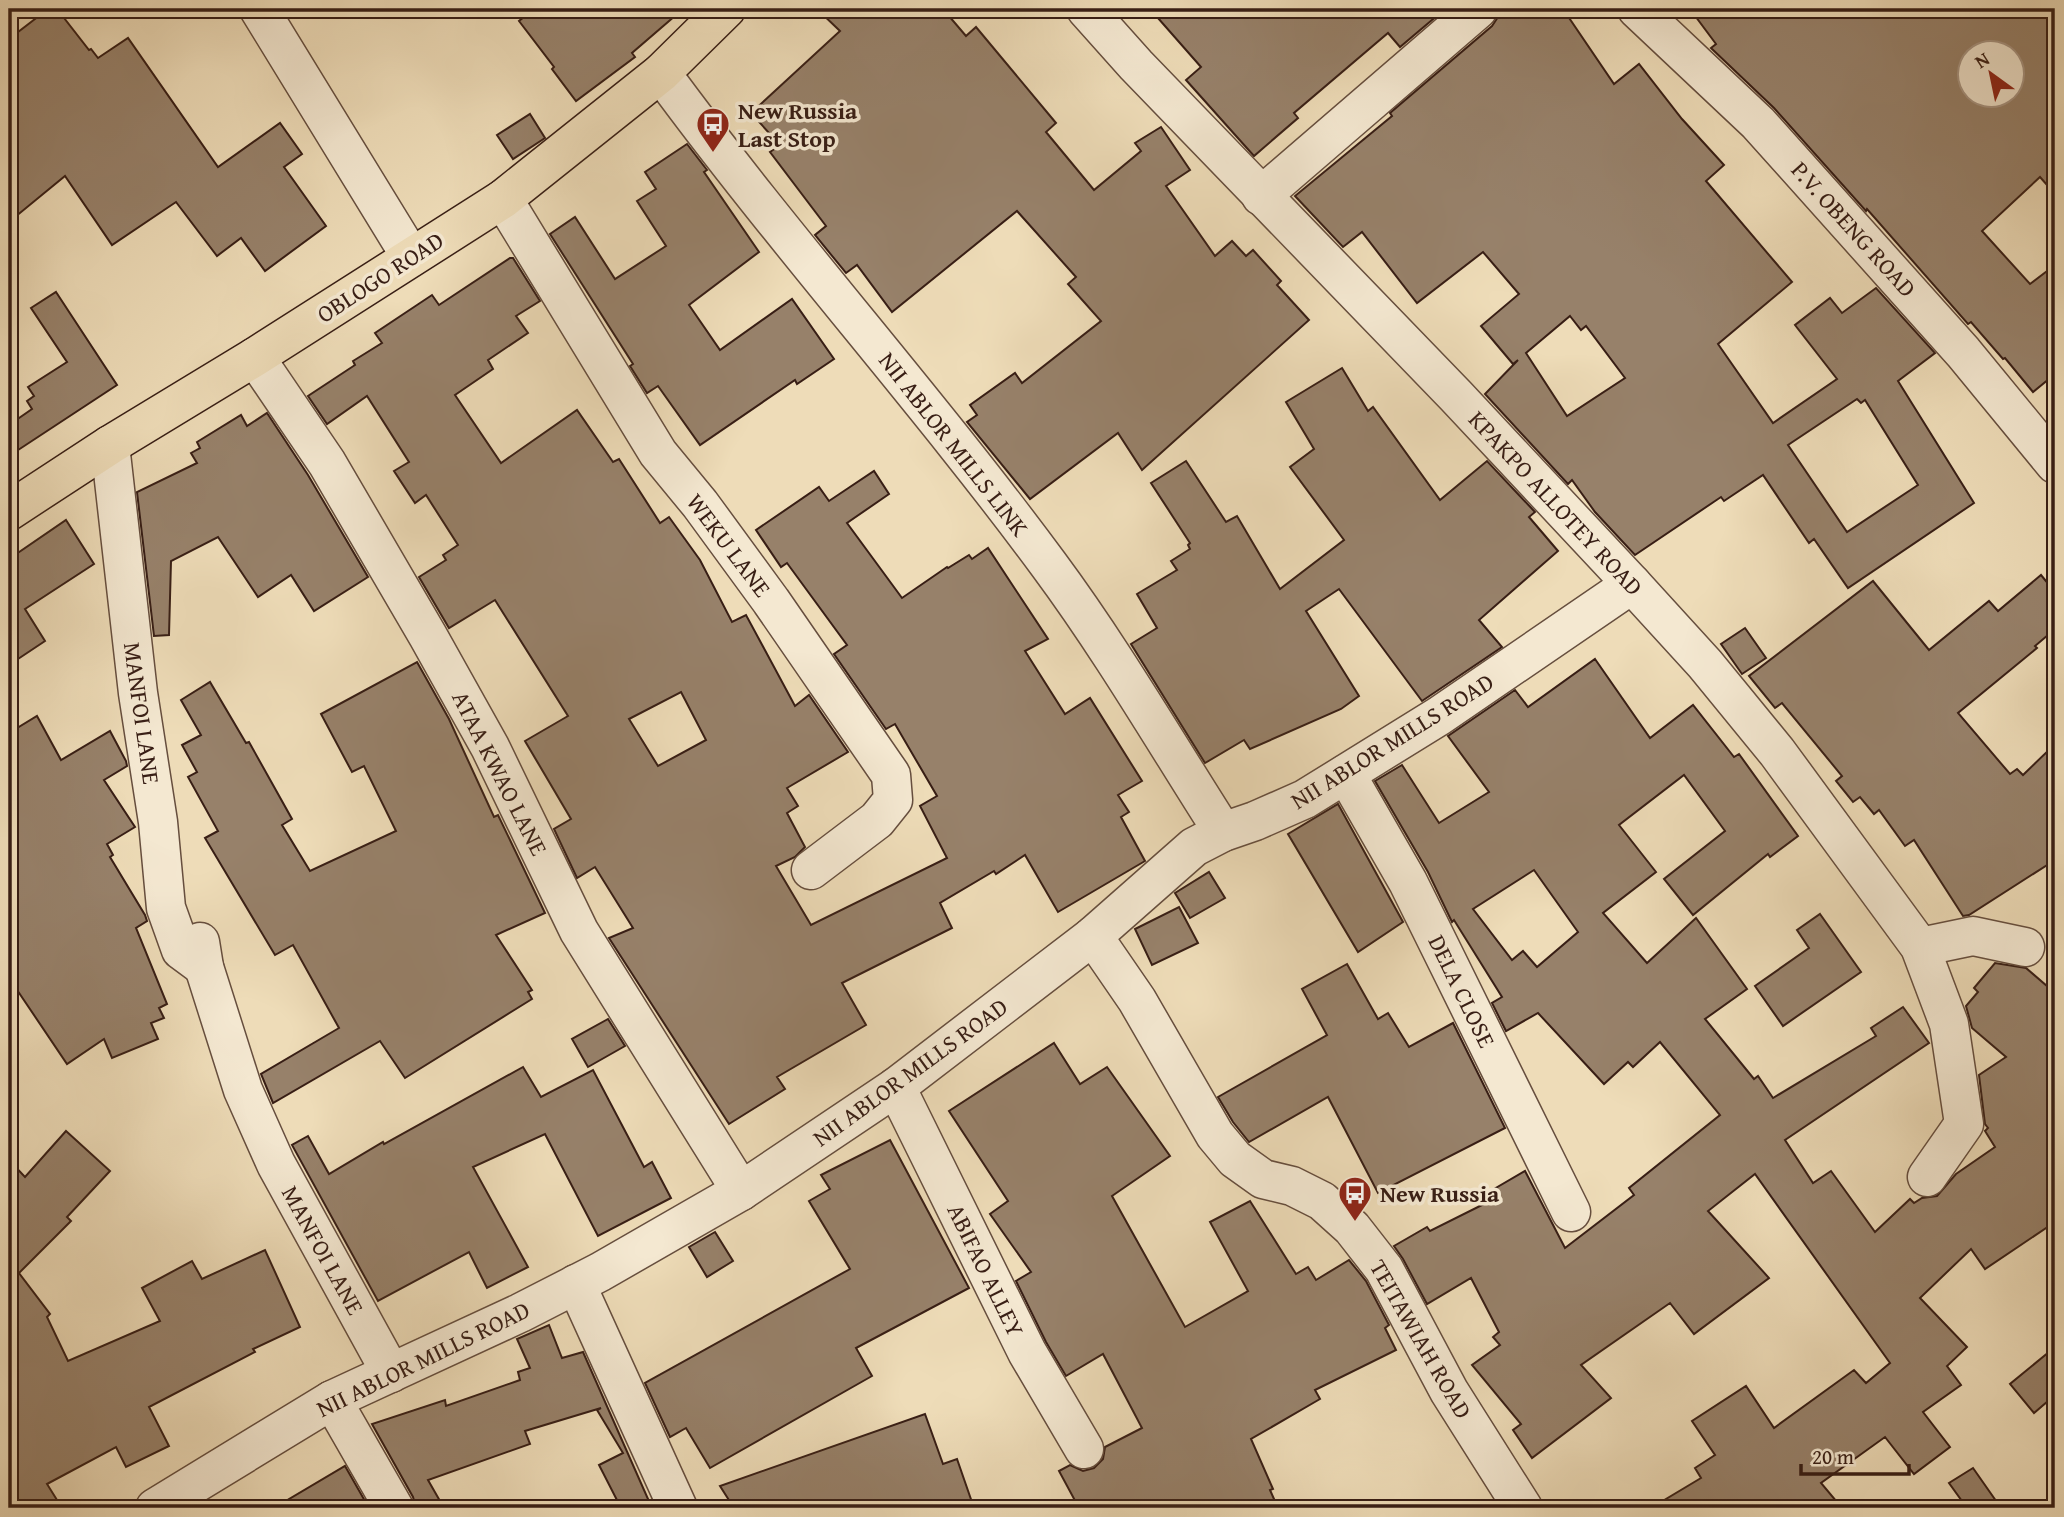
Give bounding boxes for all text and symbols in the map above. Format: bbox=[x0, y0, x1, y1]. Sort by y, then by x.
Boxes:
north arrow bbox=[1955, 38, 2025, 108]
text: N bbox=[1969, 44, 1995, 75]
place label: New Russia Last Stop bbox=[738, 93, 858, 156]
bus stop icon: New Russia Last Stop bbox=[694, 105, 732, 154]
street label: P.V. OBENG ROAD bbox=[1783, 153, 1925, 305]
street label: OBLOGO ROAD bbox=[310, 223, 450, 331]
street label: NII ABLOR MILLS LINK bbox=[871, 344, 1038, 544]
street label: KPAKPO ALLOTEY ROAD bbox=[1461, 403, 1651, 603]
street label: WEKU LANE bbox=[678, 486, 780, 604]
street label: MANFOI LANE bbox=[115, 640, 169, 786]
street label: NII ABLOR MILLS ROAD bbox=[1284, 664, 1500, 818]
street label: ATAA KWAO LANE bbox=[443, 685, 557, 861]
street label: DELA CLOSE bbox=[1420, 929, 1504, 1053]
street label: NII ABLOR MILLS ROAD bbox=[805, 989, 1015, 1155]
bus stop icon: New Russia bbox=[1336, 1174, 1374, 1223]
place label: New Russia bbox=[1380, 1176, 1500, 1211]
street label: MANFOI LANE bbox=[273, 1179, 373, 1321]
street label: ABIFAO ALLEY bbox=[939, 1198, 1033, 1342]
street label: TEITAWIAH ROAD bbox=[1361, 1253, 1481, 1425]
street label: NII ABLOR MILLS ROAD bbox=[310, 1292, 536, 1426]
scale bar bbox=[1801, 1433, 1910, 1477]
text: 20 m bbox=[1812, 1441, 1854, 1472]

